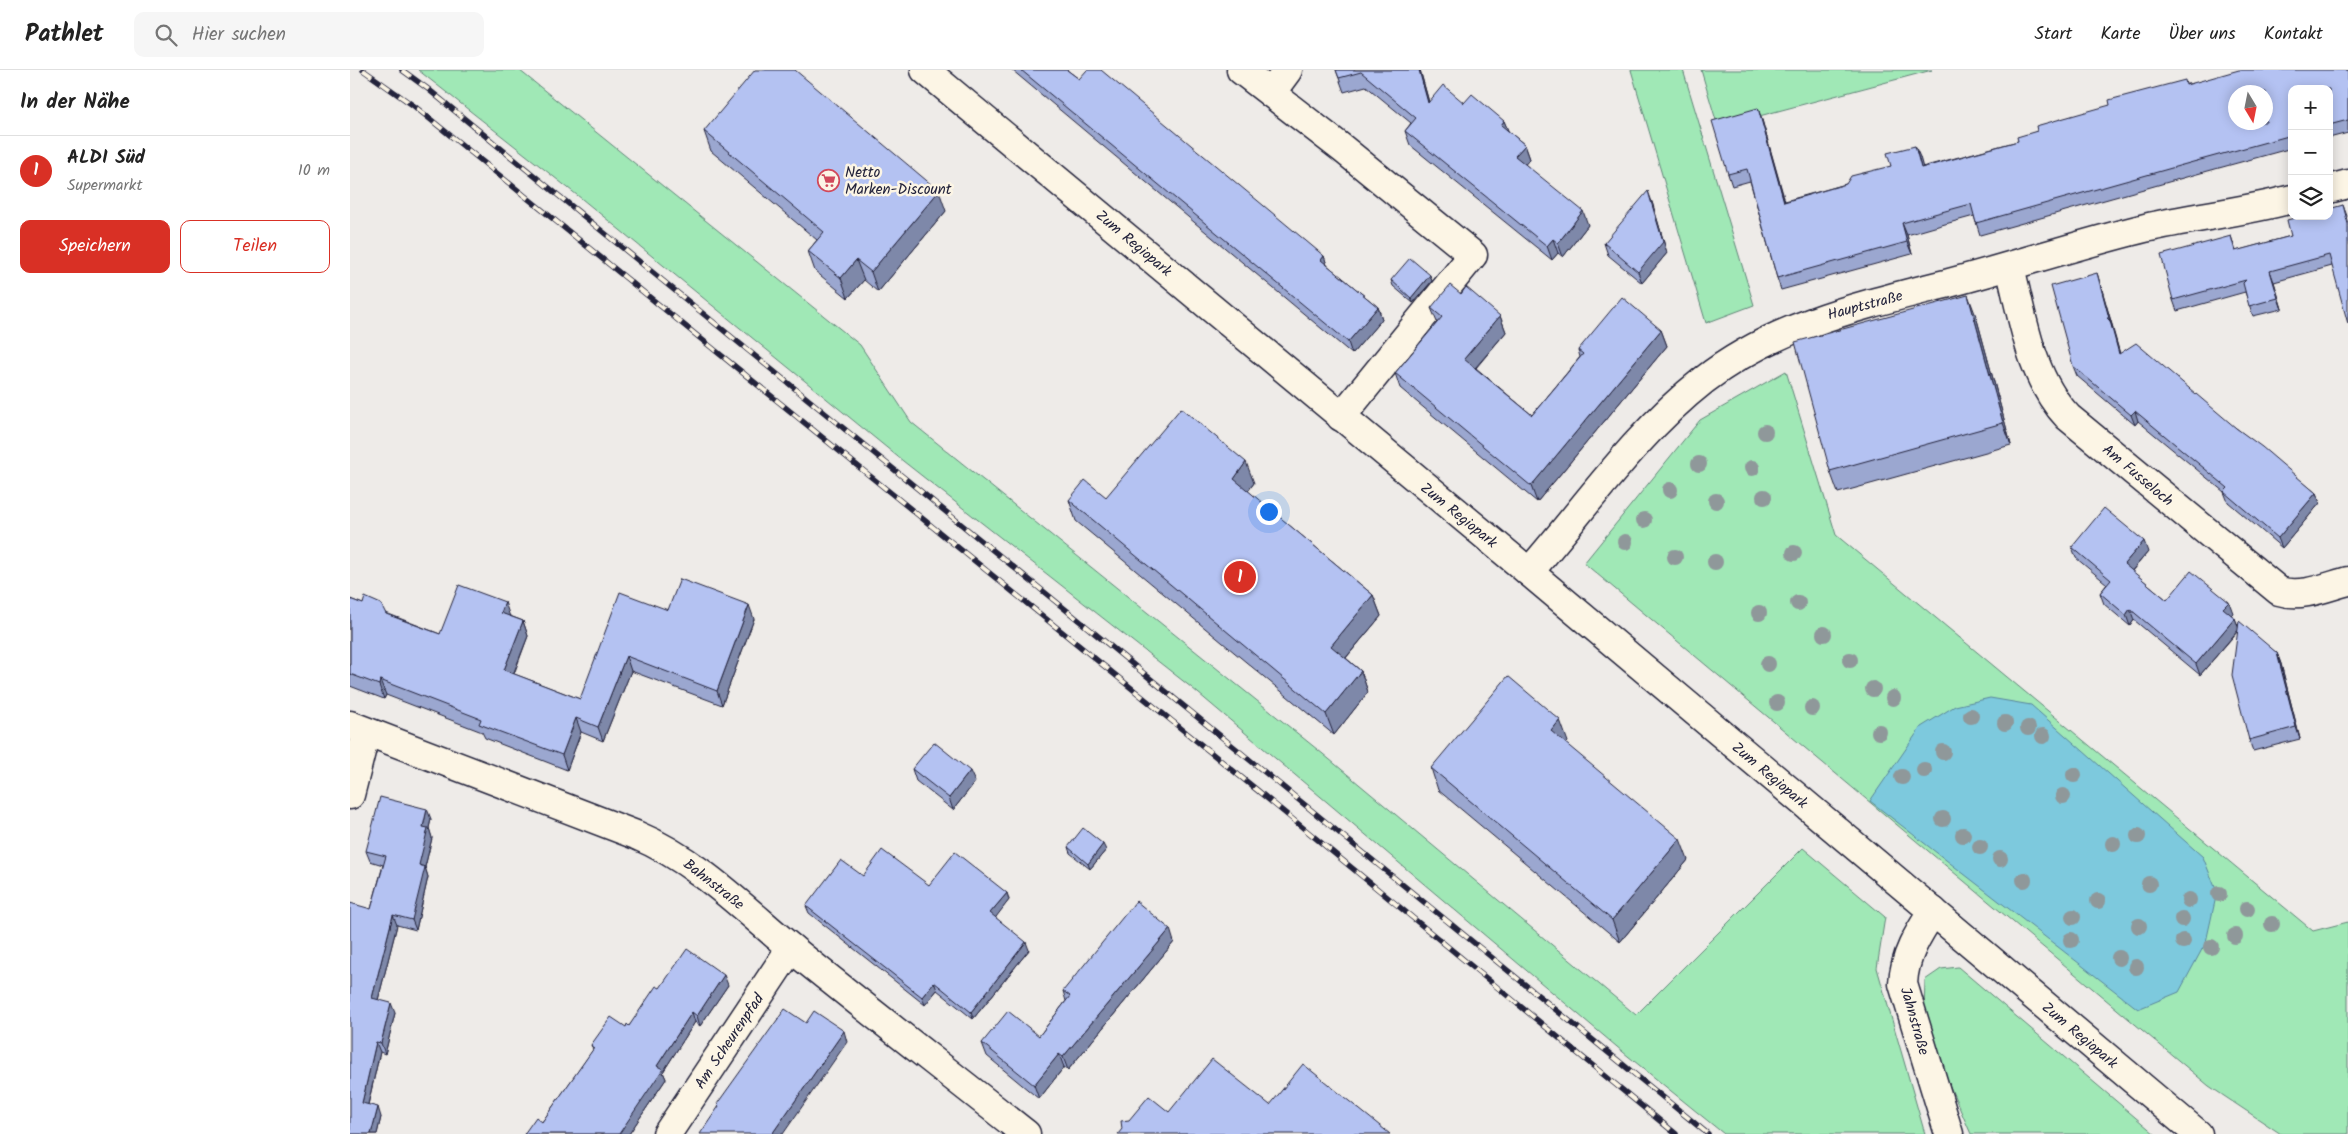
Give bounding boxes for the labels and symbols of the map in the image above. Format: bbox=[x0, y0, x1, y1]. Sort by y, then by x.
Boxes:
north arrow bbox=[2228, 85, 2273, 130]
place label: Netto Marken-Discount bbox=[845, 161, 952, 202]
supermarket icon: Netto Marken-Discount bbox=[817, 169, 841, 193]
street label: Zum Regiopark bbox=[1090, 204, 1178, 284]
street label: Hauptstraße bbox=[1825, 284, 1906, 328]
street label: Am Fusseloch bbox=[2096, 439, 2178, 513]
street label: Zum Regiopark bbox=[1414, 477, 1503, 555]
your location bbox=[1256, 499, 1282, 525]
pin: 1 bbox=[1224, 558, 1256, 596]
street label: Zum Regiopark bbox=[1726, 736, 1814, 816]
street label: Bahnstraße bbox=[677, 853, 749, 917]
street label: Jahnstraße bbox=[1893, 984, 1935, 1058]
street label: Am Scheurenpfad bbox=[689, 989, 771, 1094]
street label: Zum Regiopark bbox=[2036, 996, 2124, 1076]

